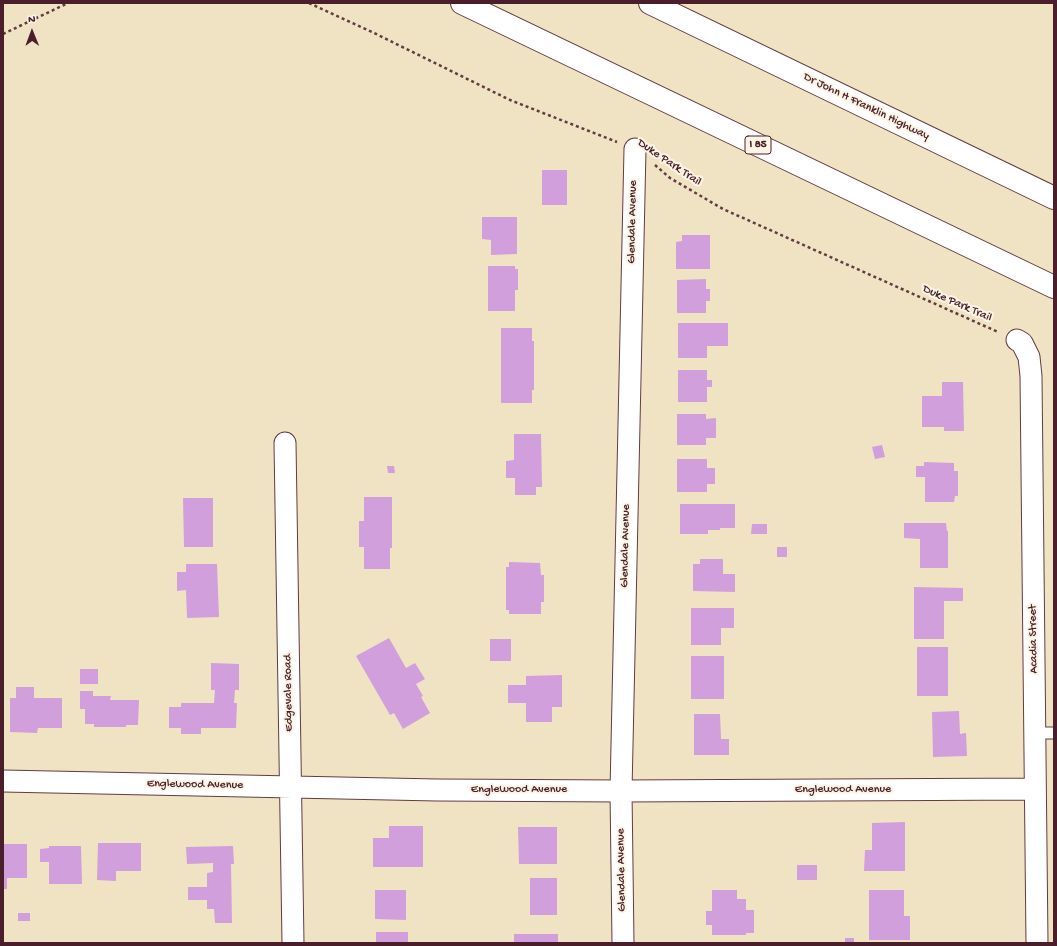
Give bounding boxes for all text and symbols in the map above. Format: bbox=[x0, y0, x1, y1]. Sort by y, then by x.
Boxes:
north arrow bbox=[12, 12, 52, 52]
text: N bbox=[28, 14, 35, 26]
street label: Dr John H Franklin Highway bbox=[801, 70, 931, 144]
street label: Duke Park Trail bbox=[634, 136, 704, 190]
road number: I 85 bbox=[745, 136, 771, 154]
street label: Glendale Avenue bbox=[625, 180, 641, 264]
street label: Duke Park Trail bbox=[920, 282, 994, 326]
street label: Glendale Avenue bbox=[618, 504, 634, 588]
street label: Acadia Street bbox=[1026, 604, 1042, 674]
street label: Edgevale Road bbox=[281, 654, 297, 732]
street label: Englewood Avenue bbox=[147, 777, 243, 793]
street label: Englewood Avenue bbox=[471, 783, 567, 797]
street label: Englewood Avenue bbox=[795, 783, 891, 797]
street label: Glendale Avenue bbox=[614, 828, 630, 912]

